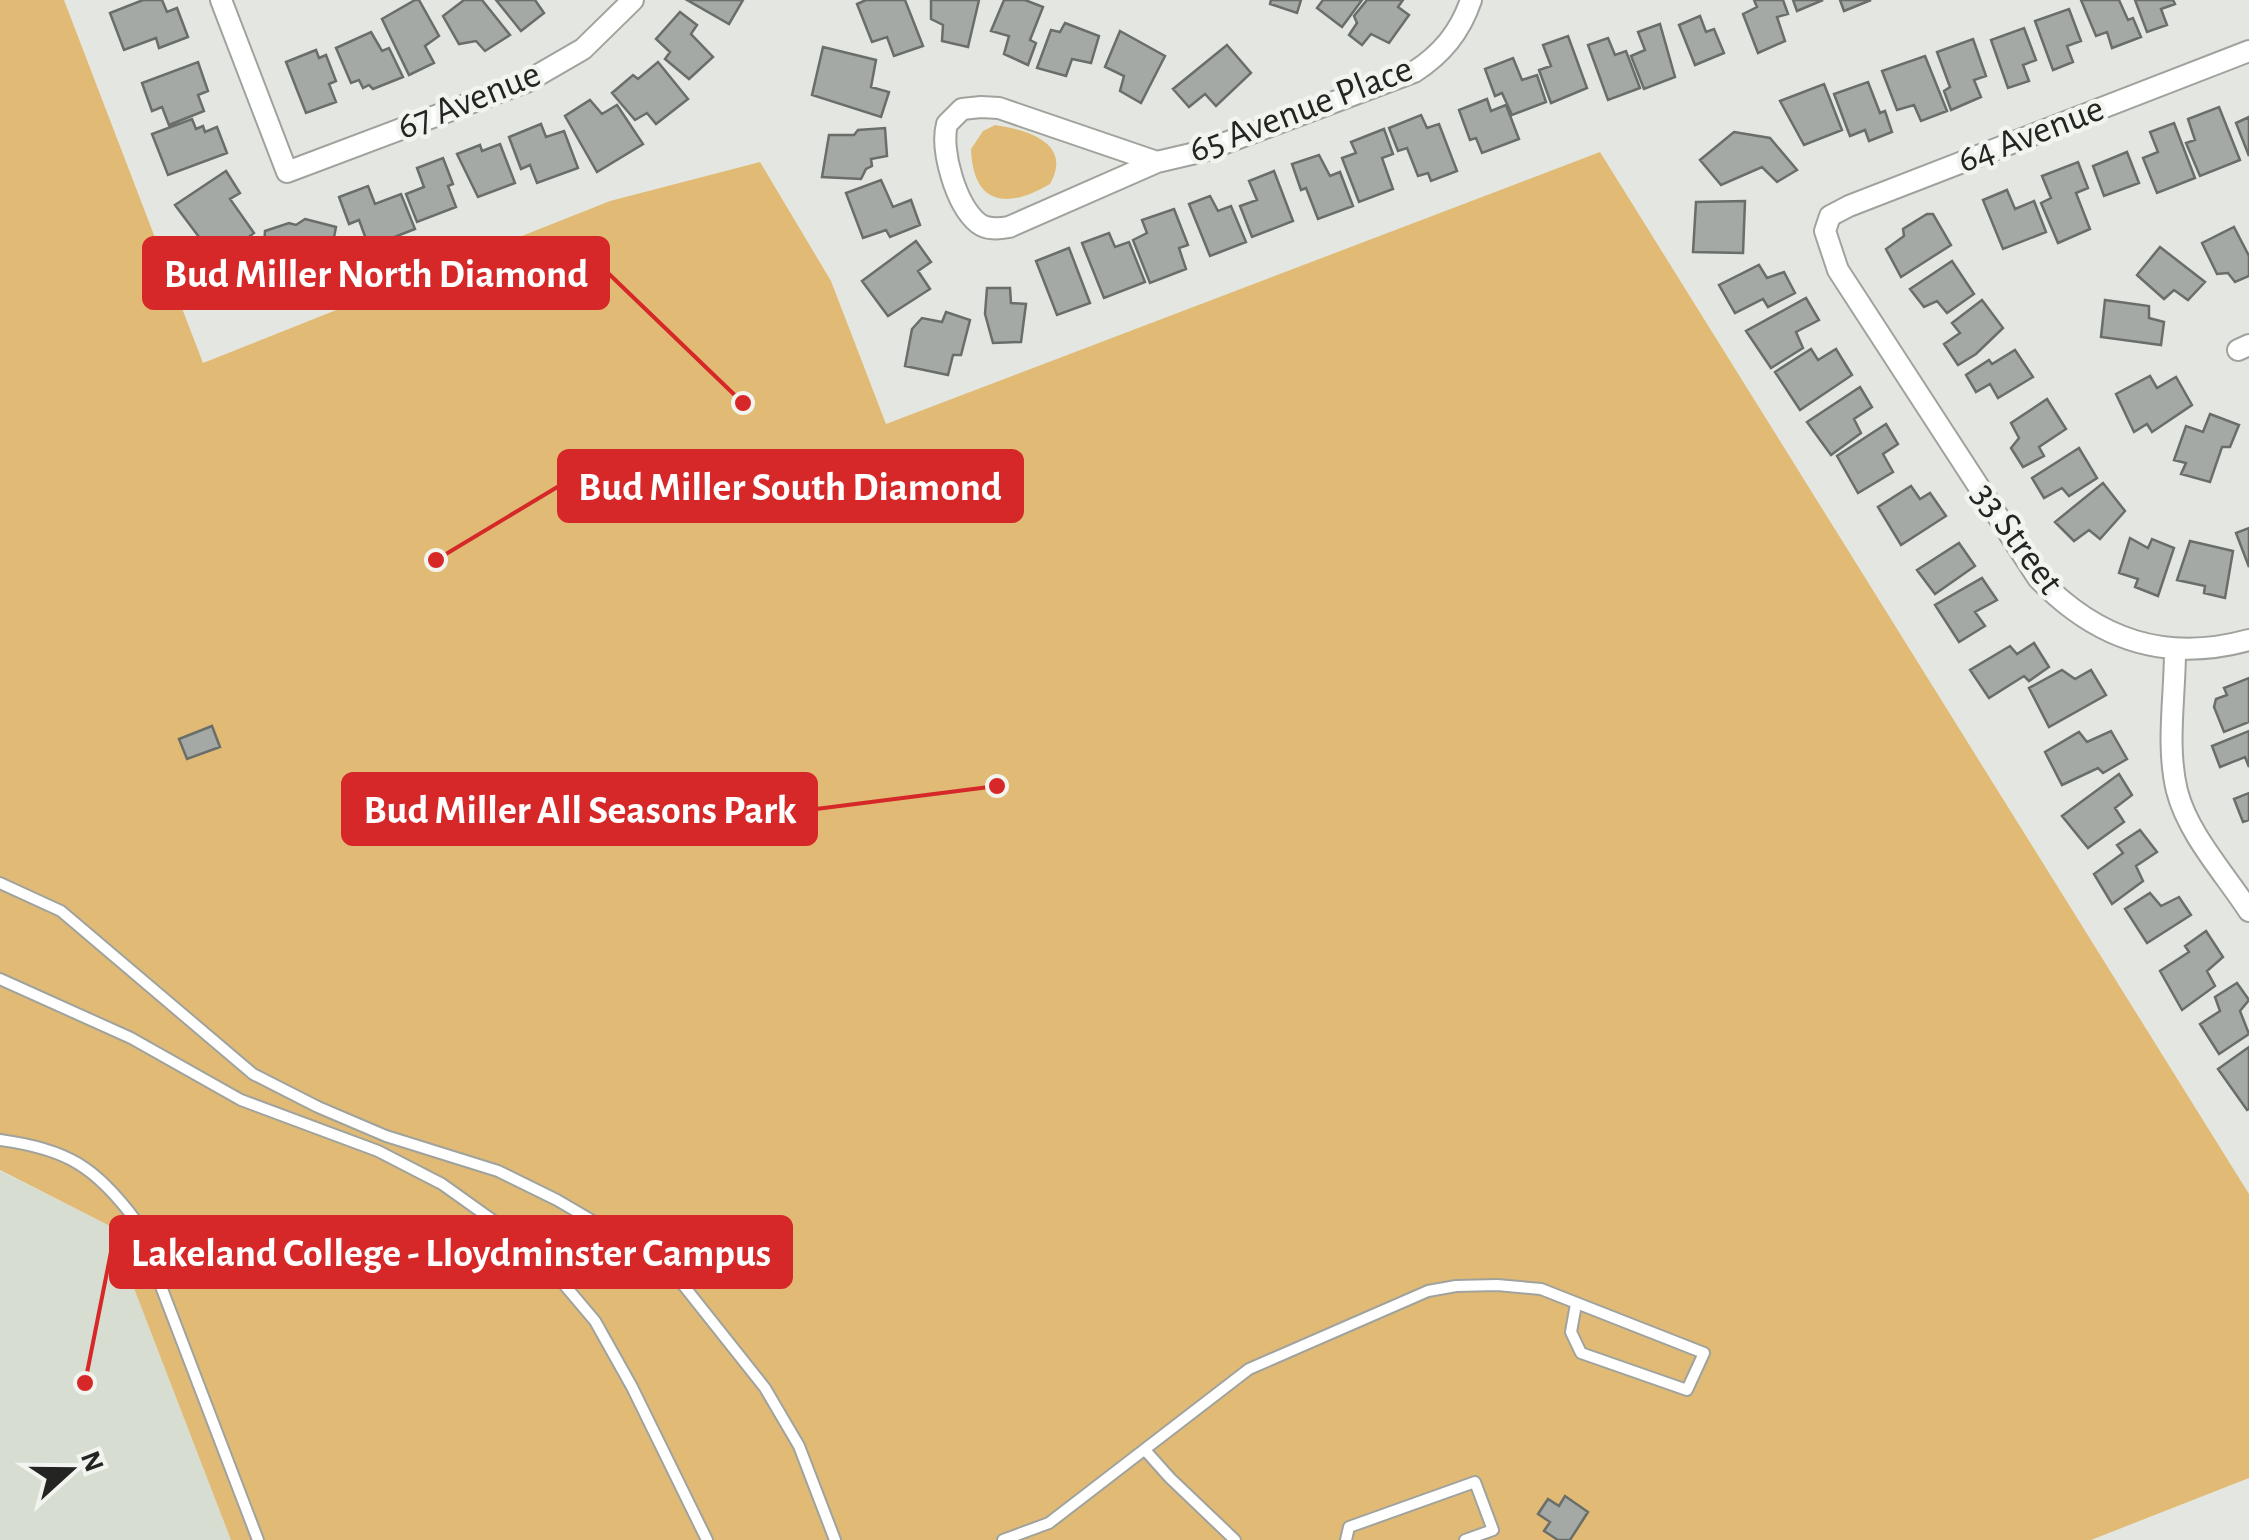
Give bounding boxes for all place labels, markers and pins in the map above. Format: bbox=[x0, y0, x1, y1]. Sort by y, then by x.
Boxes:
callout: Bud Miller North Diamond bbox=[144, 238, 608, 308]
callout: Bud Miller South Diamond bbox=[559, 451, 1022, 521]
callout: Bud Miller All Seasons Park bbox=[343, 774, 816, 844]
callout: Lakeland College - Lloydminster Campus bbox=[111, 1217, 791, 1287]

